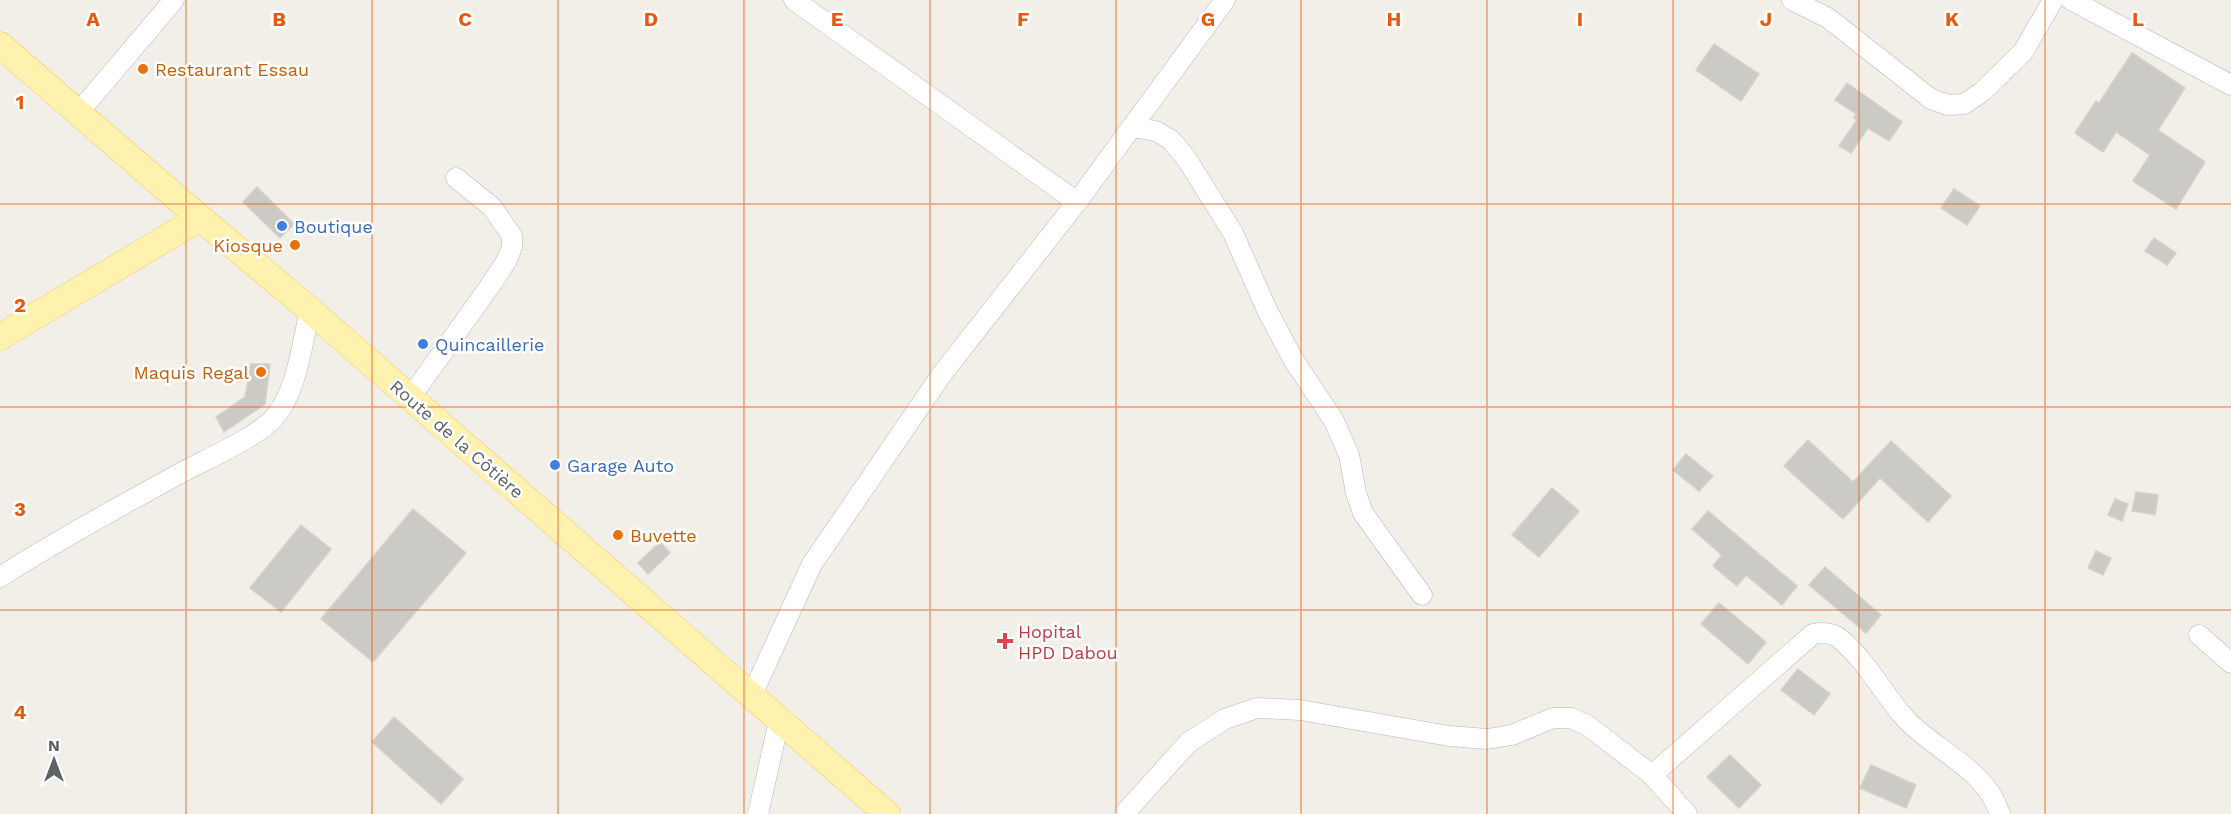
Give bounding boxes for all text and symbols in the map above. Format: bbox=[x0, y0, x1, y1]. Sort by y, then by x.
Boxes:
text: A bbox=[86, 7, 100, 31]
text: B bbox=[272, 7, 286, 31]
text: C bbox=[458, 7, 472, 31]
text: D bbox=[644, 7, 658, 31]
text: E bbox=[831, 7, 843, 31]
text: F bbox=[1017, 7, 1029, 31]
text: G bbox=[1201, 7, 1215, 31]
text: H bbox=[1387, 7, 1401, 31]
text: I bbox=[1577, 7, 1583, 31]
text: J bbox=[1760, 7, 1772, 31]
text: K bbox=[1945, 7, 1959, 31]
text: L bbox=[2132, 7, 2144, 31]
place label: Restaurant Essau bbox=[155, 59, 309, 80]
marker: Restaurant Essau bbox=[136, 62, 150, 76]
text: 1 bbox=[16, 90, 24, 114]
place label: Boutique bbox=[294, 216, 373, 237]
marker: Boutique bbox=[275, 219, 289, 233]
place label: Kiosque bbox=[213, 235, 283, 256]
marker: Kiosque bbox=[288, 238, 302, 252]
text: 2 bbox=[14, 293, 26, 317]
place label: Quincaillerie bbox=[435, 334, 544, 355]
marker: Quincaillerie bbox=[416, 337, 430, 351]
place label: Maquis Regal bbox=[133, 362, 249, 383]
marker: Maquis Regal bbox=[254, 365, 268, 379]
street label: Route de la Côtière bbox=[386, 375, 528, 503]
place label: Garage Auto bbox=[567, 455, 674, 476]
marker: Garage Auto bbox=[548, 458, 562, 472]
text: 3 bbox=[14, 497, 26, 521]
place label: Buvette bbox=[630, 525, 697, 546]
marker: Buvette bbox=[611, 528, 625, 542]
place label: Hopital HPD Dabou bbox=[1018, 621, 1118, 663]
marker: Hopital HPD Dabou bbox=[996, 632, 1014, 650]
text: 4 bbox=[14, 700, 27, 724]
north arrow bbox=[24, 730, 84, 790]
text: N bbox=[48, 736, 60, 755]

